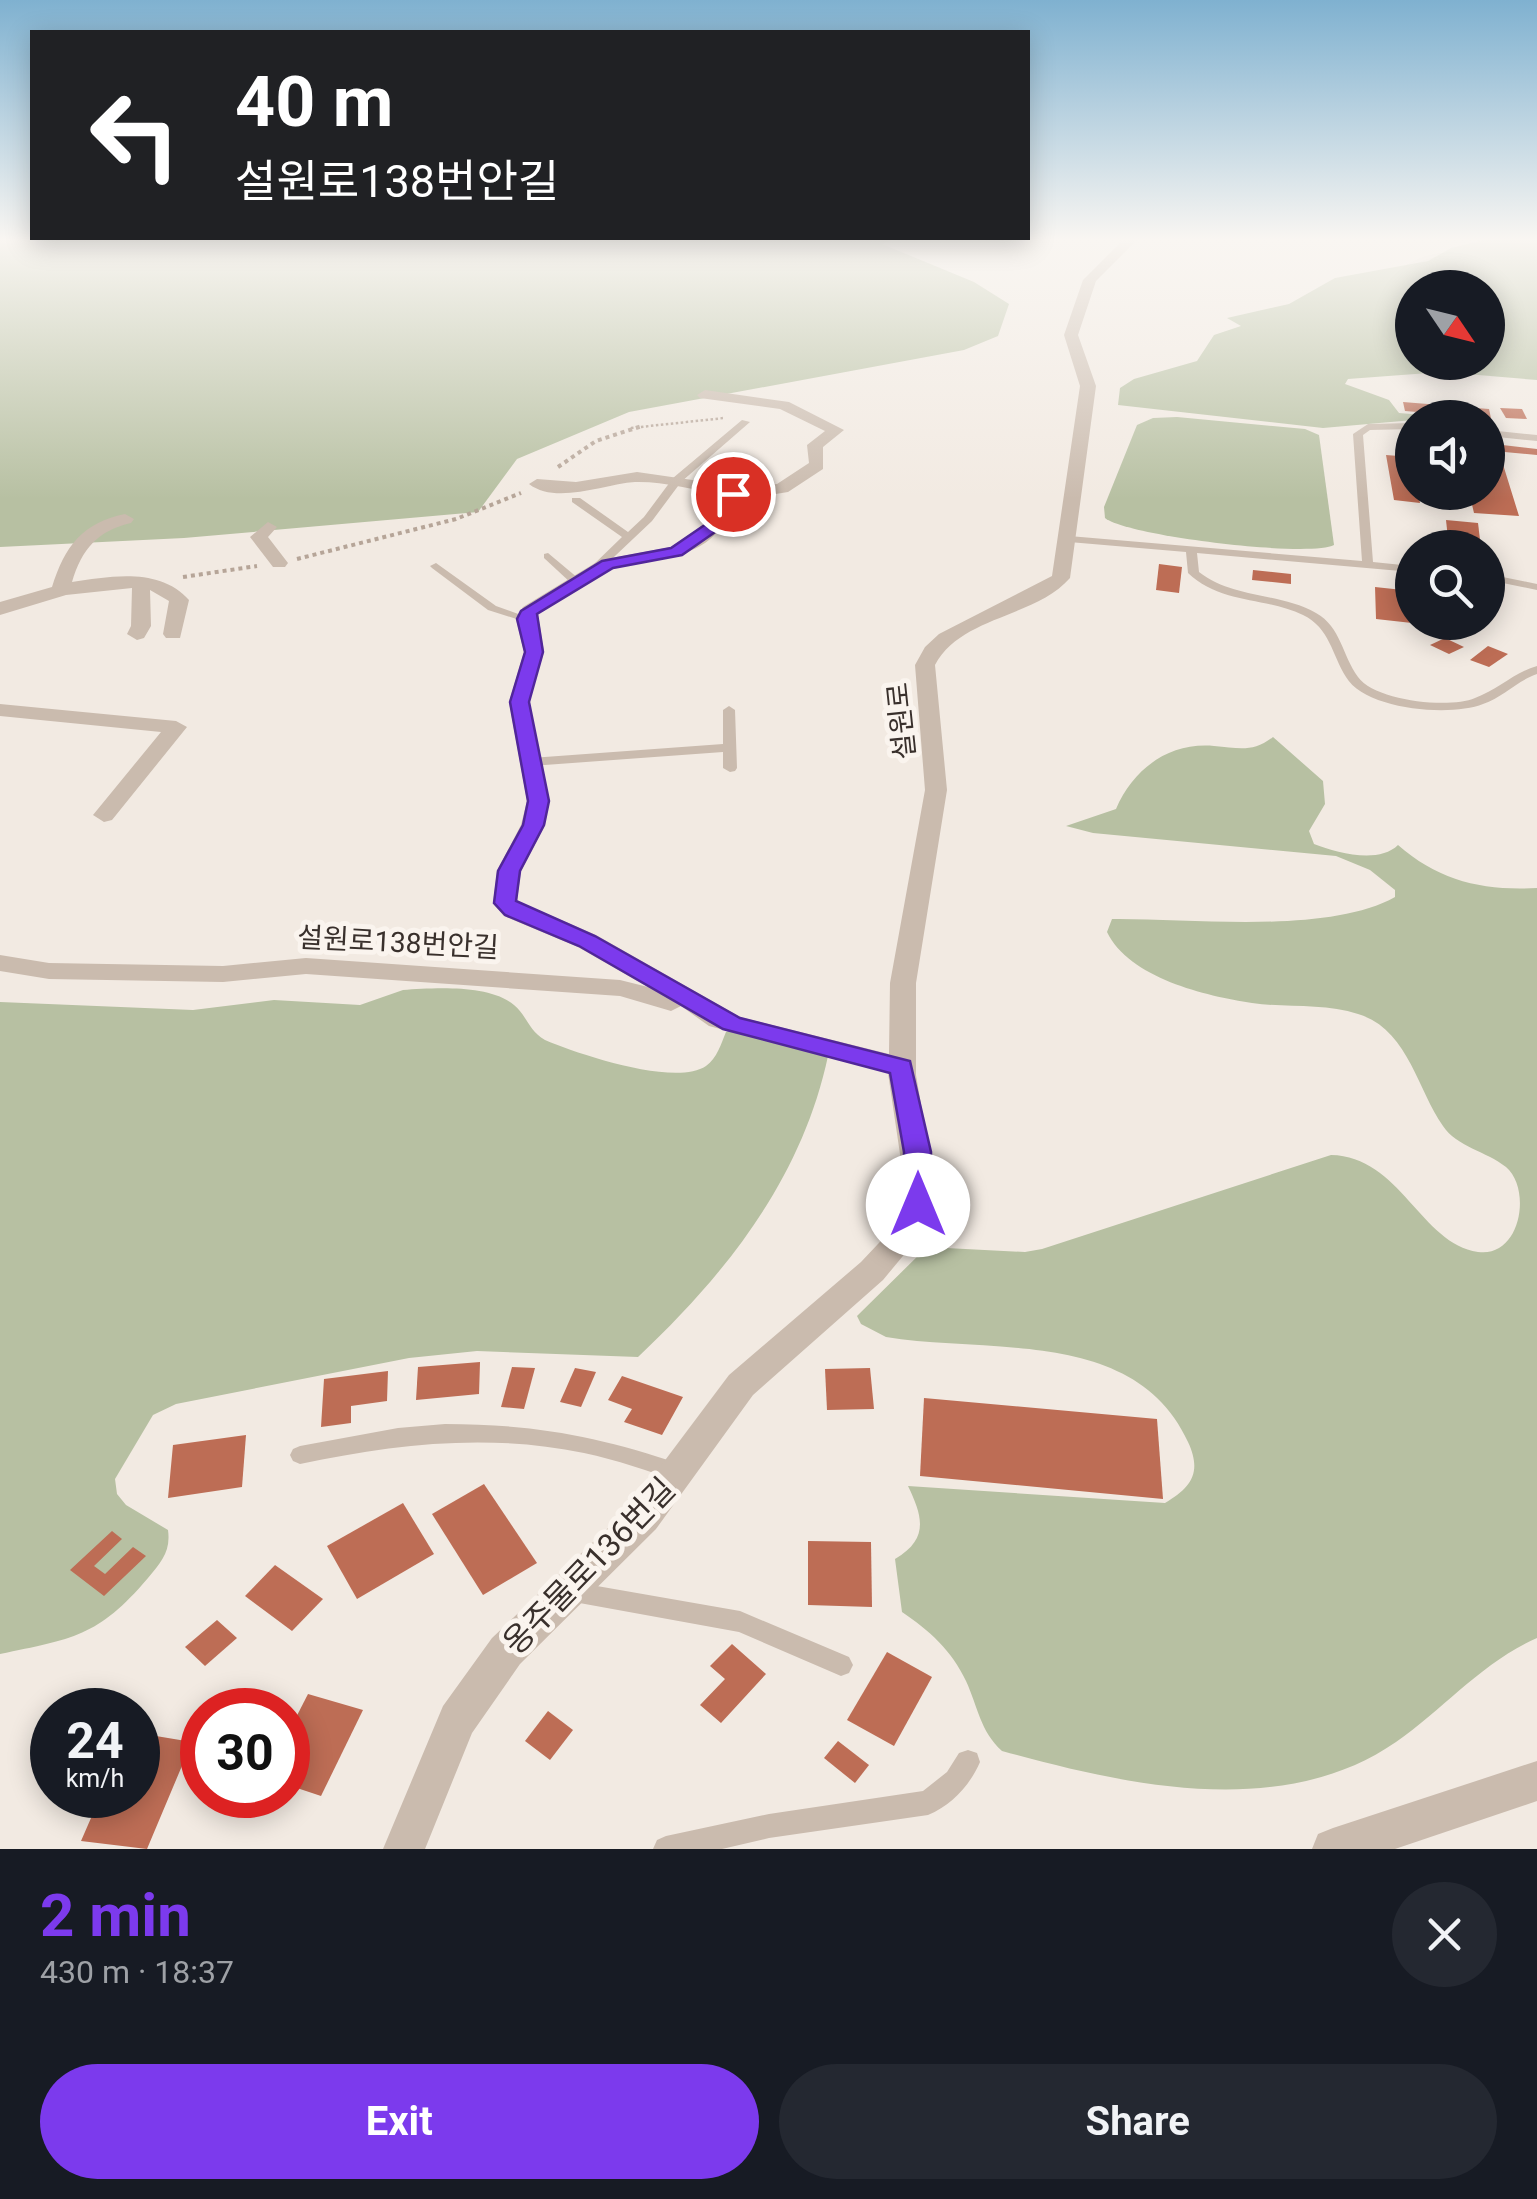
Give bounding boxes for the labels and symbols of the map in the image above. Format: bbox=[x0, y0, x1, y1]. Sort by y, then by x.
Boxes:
north arrow bbox=[1395, 270, 1505, 380]
pin bbox=[691, 452, 776, 537]
street label: 설원로 bbox=[881, 681, 922, 761]
street label: 설원로138번안길 bbox=[296, 921, 500, 964]
position arrow bbox=[866, 1153, 970, 1257]
street label: 옹주물로136번길 bbox=[495, 1470, 683, 1662]
speed limit sign: 30 bbox=[180, 1688, 310, 1818]

